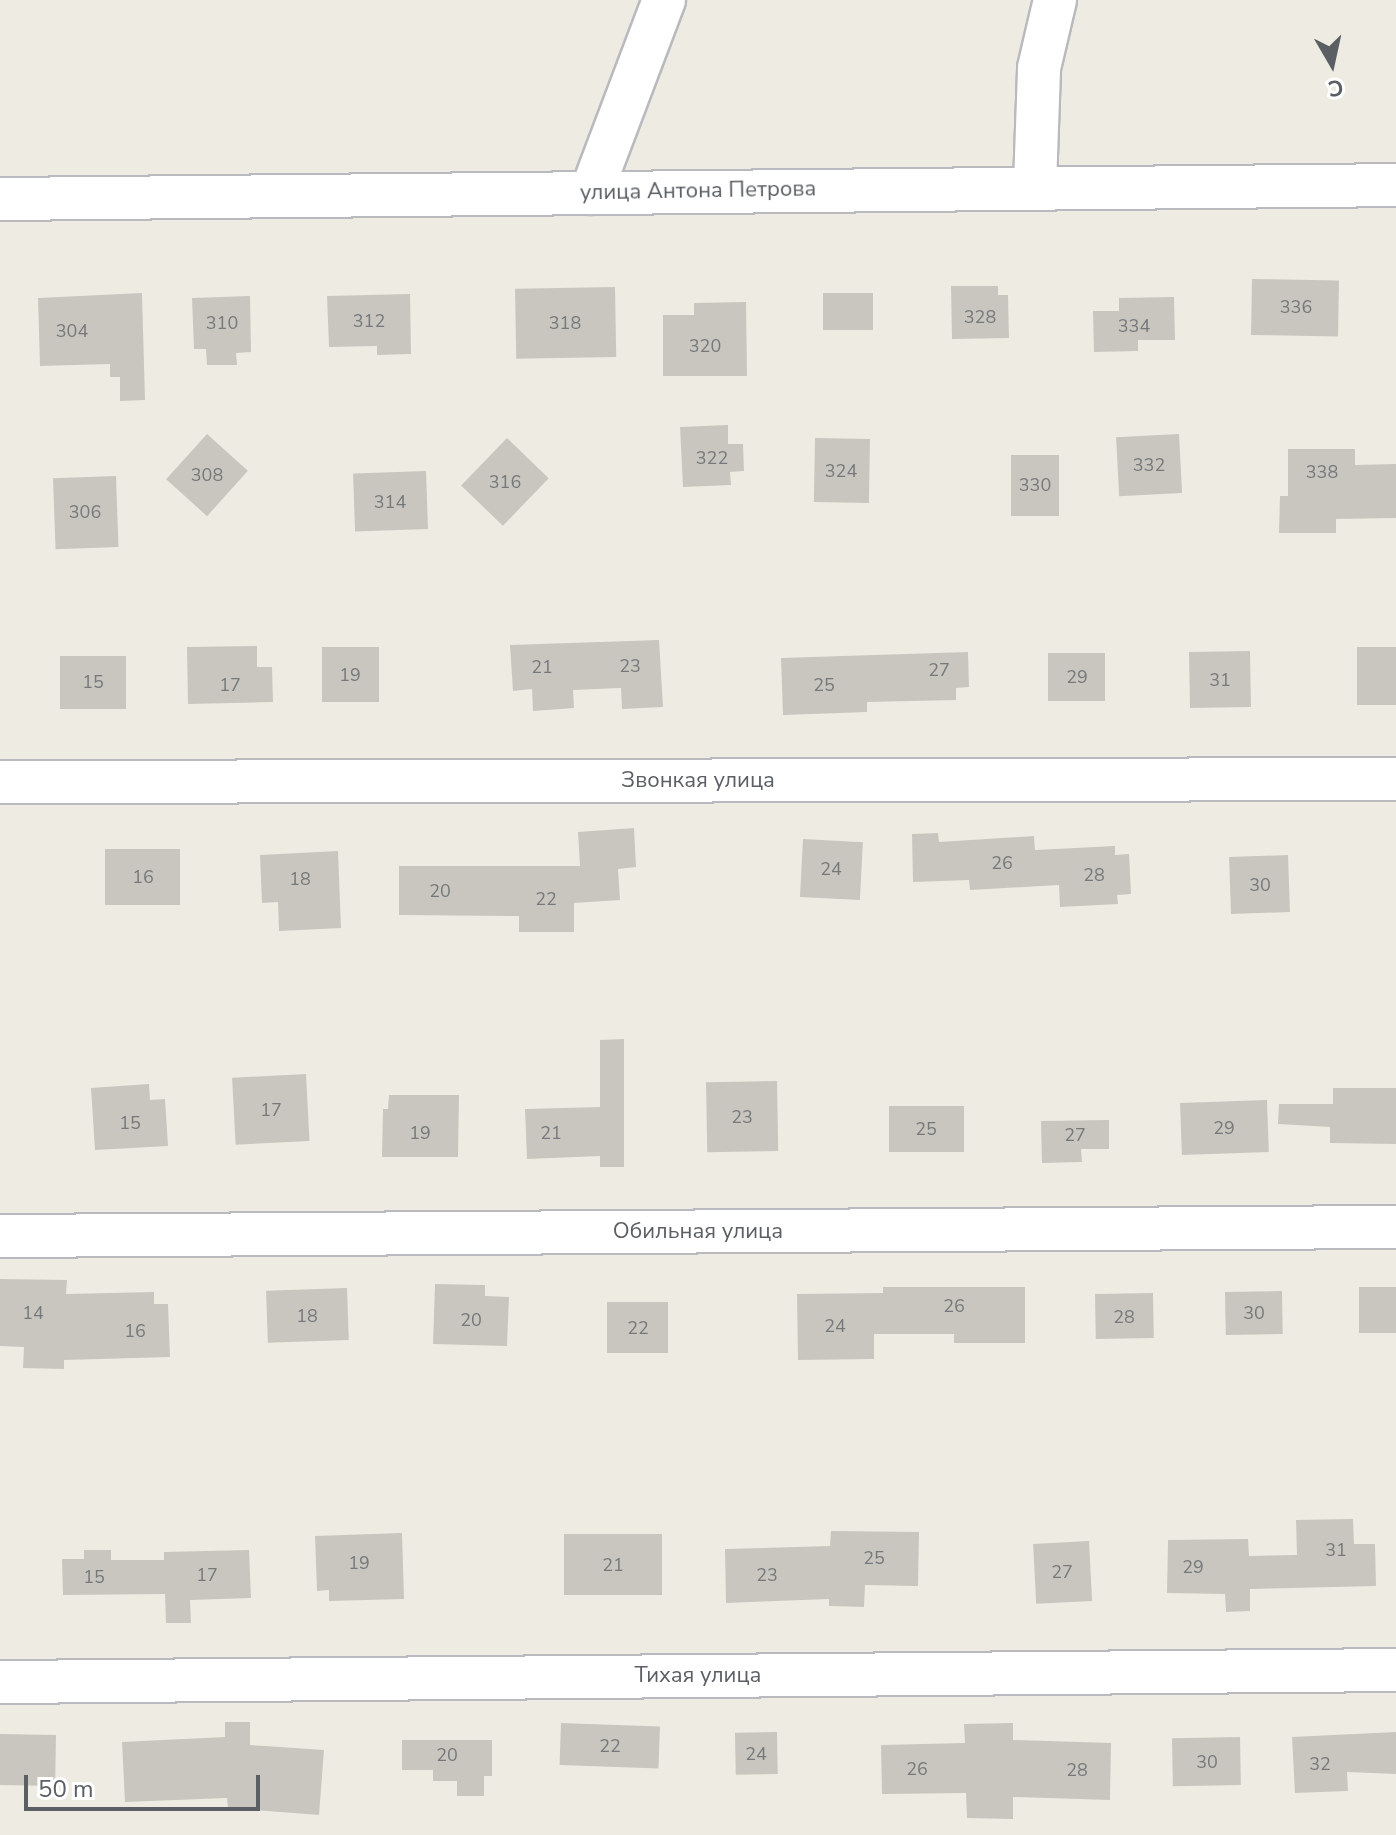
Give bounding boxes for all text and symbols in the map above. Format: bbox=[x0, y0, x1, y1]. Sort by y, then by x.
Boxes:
north arrow bbox=[1292, 24, 1372, 104]
text: С bbox=[1326, 72, 1345, 104]
street label: улица Антона Петрова bbox=[580, 176, 816, 206]
house number: 336 bbox=[1280, 296, 1312, 318]
house number: 328 bbox=[964, 306, 996, 328]
house number: 312 bbox=[353, 310, 385, 332]
house number: 310 bbox=[206, 312, 238, 334]
house number: 318 bbox=[549, 312, 581, 334]
house number: 334 bbox=[1118, 315, 1150, 337]
house number: 304 bbox=[56, 320, 88, 342]
house number: 320 bbox=[689, 335, 721, 357]
house number: 322 bbox=[696, 447, 728, 469]
house number: 332 bbox=[1133, 454, 1165, 476]
house number: 324 bbox=[825, 460, 857, 482]
house number: 338 bbox=[1306, 461, 1338, 483]
house number: 308 bbox=[191, 464, 223, 486]
house number: 316 bbox=[489, 471, 521, 493]
house number: 330 bbox=[1019, 474, 1051, 496]
house number: 314 bbox=[374, 491, 406, 513]
house number: 306 bbox=[69, 501, 101, 523]
house number: 23 bbox=[619, 655, 641, 677]
house number: 21 bbox=[531, 656, 553, 678]
house number: 27 bbox=[928, 659, 950, 681]
house number: 19 bbox=[339, 664, 361, 686]
house number: 29 bbox=[1066, 666, 1088, 688]
house number: 31 bbox=[1209, 669, 1231, 691]
house number: 15 bbox=[82, 671, 104, 693]
house number: 17 bbox=[219, 674, 241, 696]
house number: 25 bbox=[813, 674, 835, 696]
street label: Звонкая улица bbox=[621, 768, 775, 794]
house number: 26 bbox=[991, 852, 1013, 874]
house number: 24 bbox=[820, 858, 842, 880]
house number: 28 bbox=[1083, 864, 1105, 886]
house number: 16 bbox=[132, 866, 154, 888]
house number: 18 bbox=[289, 868, 311, 890]
house number: 30 bbox=[1249, 874, 1271, 896]
house number: 20 bbox=[429, 880, 451, 902]
house number: 22 bbox=[535, 888, 557, 910]
house number: 17 bbox=[260, 1099, 282, 1121]
house number: 23 bbox=[731, 1106, 753, 1128]
house number: 15 bbox=[119, 1112, 141, 1134]
house number: 29 bbox=[1213, 1117, 1235, 1139]
house number: 25 bbox=[915, 1118, 937, 1140]
house number: 19 bbox=[409, 1122, 431, 1144]
house number: 21 bbox=[540, 1122, 562, 1144]
house number: 27 bbox=[1064, 1124, 1086, 1146]
street label: Обильная улица bbox=[613, 1219, 783, 1245]
house number: 26 bbox=[943, 1295, 965, 1317]
house number: 14 bbox=[22, 1302, 44, 1324]
house number: 30 bbox=[1243, 1302, 1265, 1324]
house number: 18 bbox=[296, 1305, 318, 1327]
house number: 28 bbox=[1113, 1306, 1135, 1328]
house number: 20 bbox=[460, 1309, 482, 1331]
house number: 24 bbox=[824, 1315, 846, 1337]
house number: 22 bbox=[627, 1317, 649, 1339]
house number: 16 bbox=[124, 1320, 146, 1342]
house number: 31 bbox=[1325, 1539, 1347, 1561]
house number: 25 bbox=[863, 1547, 885, 1569]
house number: 19 bbox=[348, 1552, 370, 1574]
house number: 21 bbox=[602, 1554, 624, 1576]
house number: 29 bbox=[1182, 1556, 1204, 1578]
house number: 27 bbox=[1051, 1561, 1073, 1583]
house number: 17 bbox=[196, 1564, 218, 1586]
house number: 23 bbox=[756, 1564, 778, 1586]
house number: 15 bbox=[83, 1566, 105, 1588]
street label: Тихая улица bbox=[635, 1663, 761, 1689]
house number: 22 bbox=[599, 1735, 621, 1757]
house number: 24 bbox=[745, 1743, 767, 1765]
house number: 20 bbox=[436, 1744, 458, 1766]
house number: 30 bbox=[1196, 1751, 1218, 1773]
house number: 32 bbox=[1309, 1753, 1331, 1775]
house number: 26 bbox=[906, 1758, 928, 1780]
scale bar bbox=[28, 1759, 264, 1809]
house number: 28 bbox=[1066, 1759, 1088, 1781]
text: 50 m bbox=[38, 1773, 94, 1805]

